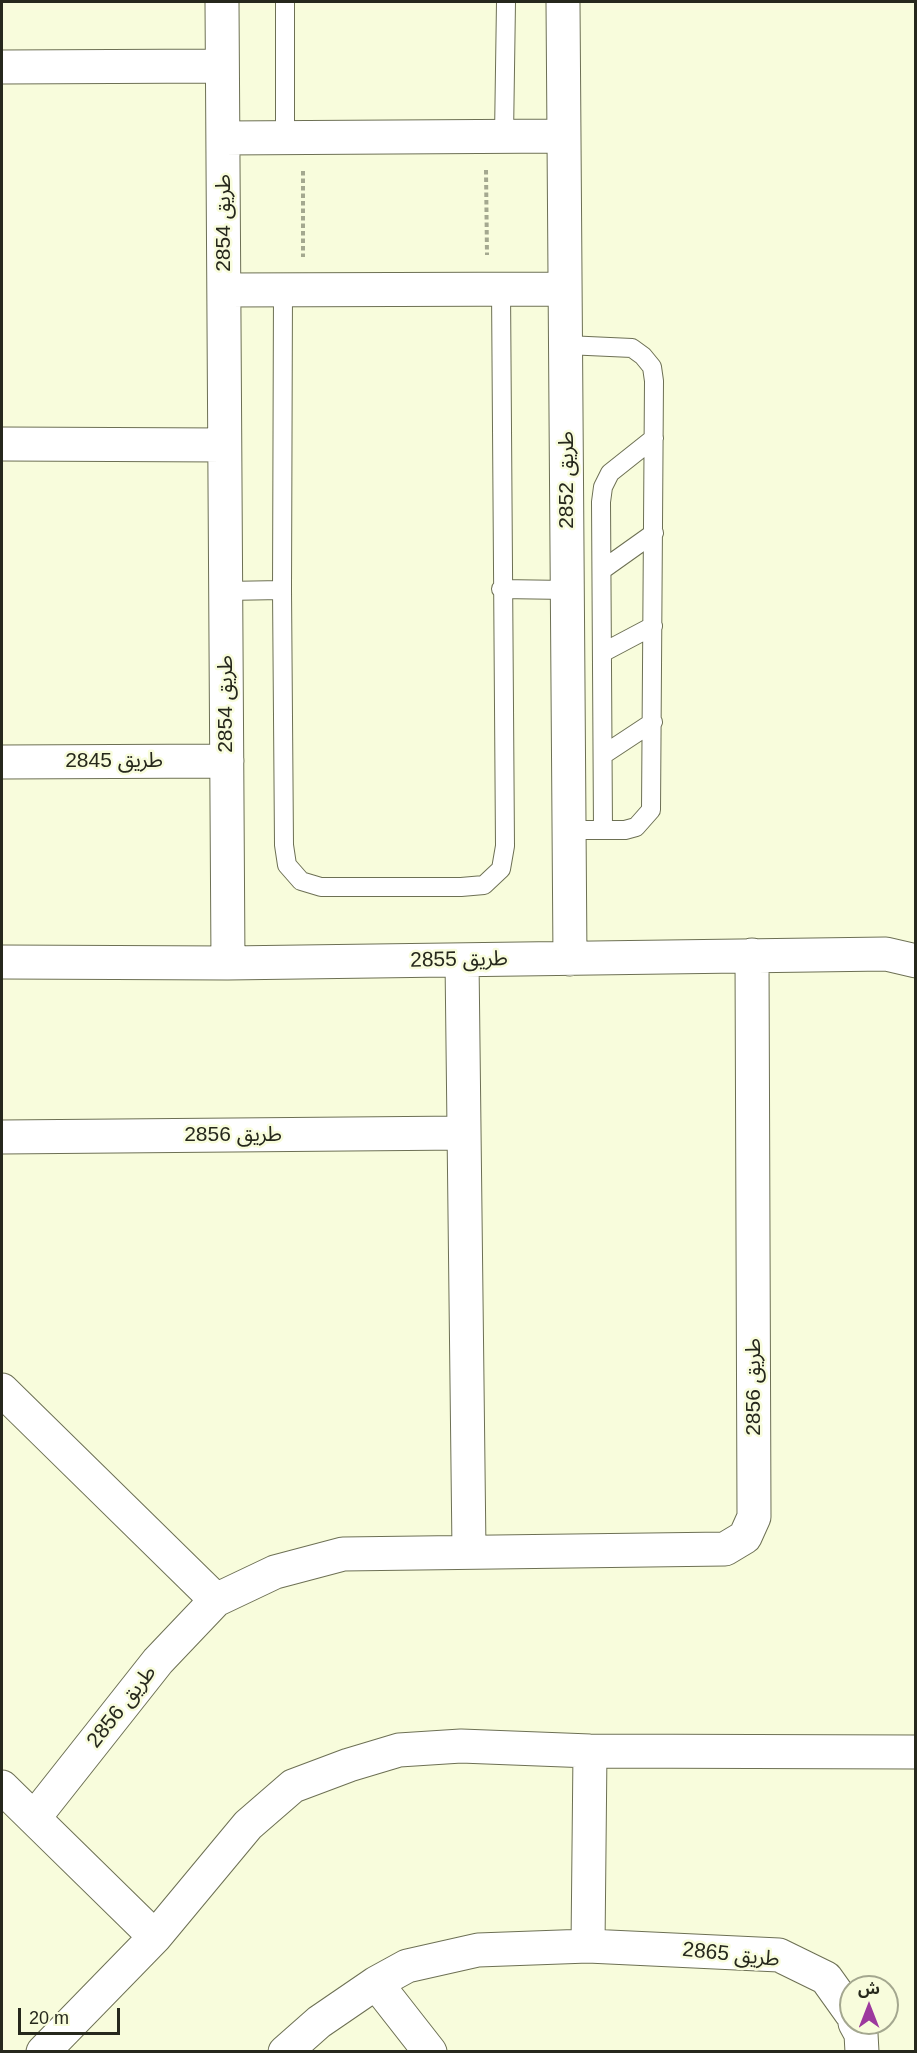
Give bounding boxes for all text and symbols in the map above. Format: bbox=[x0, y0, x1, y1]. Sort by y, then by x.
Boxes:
street label: طريق 2854 bbox=[211, 174, 237, 272]
street label: طريق 2852 bbox=[554, 431, 580, 529]
street label: طريق 2854 bbox=[213, 655, 239, 753]
street label: طريق 2845 bbox=[65, 748, 163, 774]
street label: طريق 2855 bbox=[410, 947, 508, 973]
street label: طريق 2856 bbox=[184, 1122, 282, 1148]
street label: طريق 2856 bbox=[741, 1338, 767, 1436]
street label: طريق 2856 bbox=[82, 1661, 162, 1753]
street label: طريق 2865 bbox=[681, 1937, 781, 1973]
north arrow bbox=[839, 1975, 899, 2035]
text: ش bbox=[858, 1980, 880, 1997]
scale bar bbox=[21, 1996, 123, 2034]
text: 20 m bbox=[29, 2008, 69, 2028]

